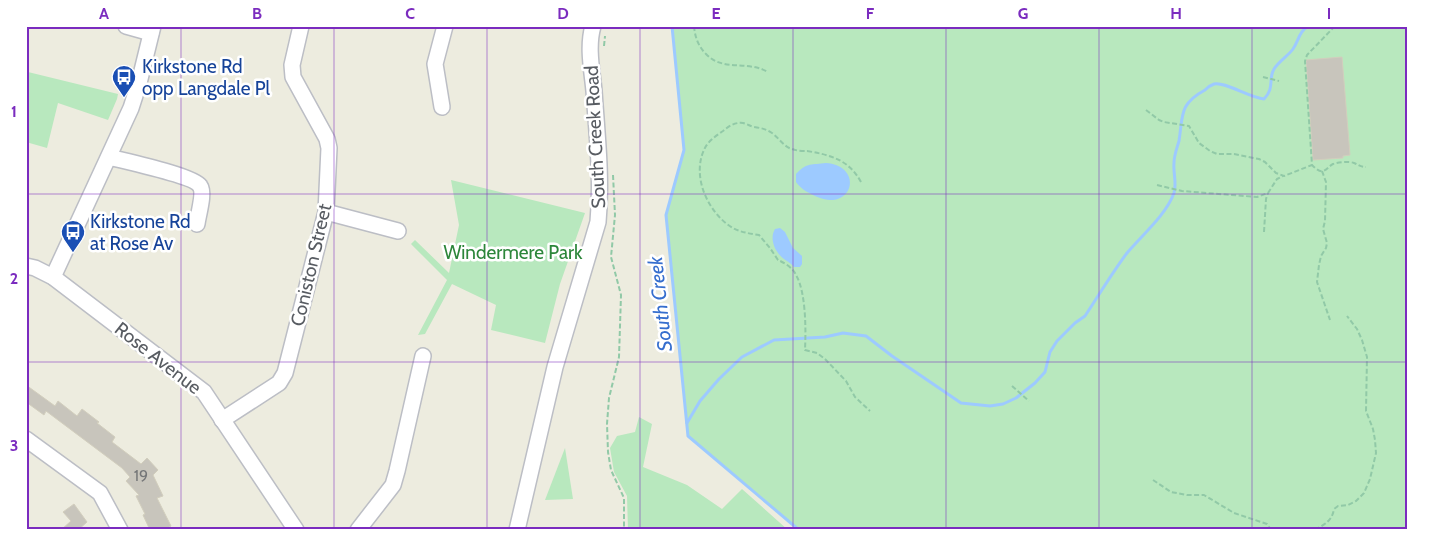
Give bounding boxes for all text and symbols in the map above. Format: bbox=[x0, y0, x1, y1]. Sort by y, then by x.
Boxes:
text: A bbox=[99, 4, 109, 23]
text: B bbox=[252, 4, 262, 23]
text: C bbox=[405, 4, 415, 23]
text: D bbox=[557, 4, 569, 23]
text: E bbox=[711, 4, 721, 23]
text: F bbox=[866, 4, 875, 23]
text: G bbox=[1018, 4, 1028, 23]
text: H bbox=[1170, 4, 1182, 23]
text: I bbox=[1327, 4, 1331, 23]
place label: Kirkstone Rd opp Langdale Pl bbox=[142, 55, 270, 100]
bus stop icon: Kirkstone Rd opp Langdale Pl bbox=[111, 64, 137, 98]
street label: South Creek Road bbox=[580, 65, 610, 209]
text: 1 bbox=[11, 102, 17, 121]
street label: Coniston Street bbox=[286, 201, 336, 328]
place label: Kirkstone Rd at Rose Av bbox=[90, 210, 191, 255]
bus stop icon: Kirkstone Rd at Rose Av bbox=[60, 219, 86, 253]
park label: Windermere Park bbox=[443, 241, 583, 264]
water label: South Creek bbox=[643, 254, 677, 353]
text: 2 bbox=[10, 269, 18, 288]
street label: Rose Avenue bbox=[110, 317, 206, 399]
text: 3 bbox=[10, 436, 18, 455]
house number: 19 bbox=[134, 466, 148, 485]

